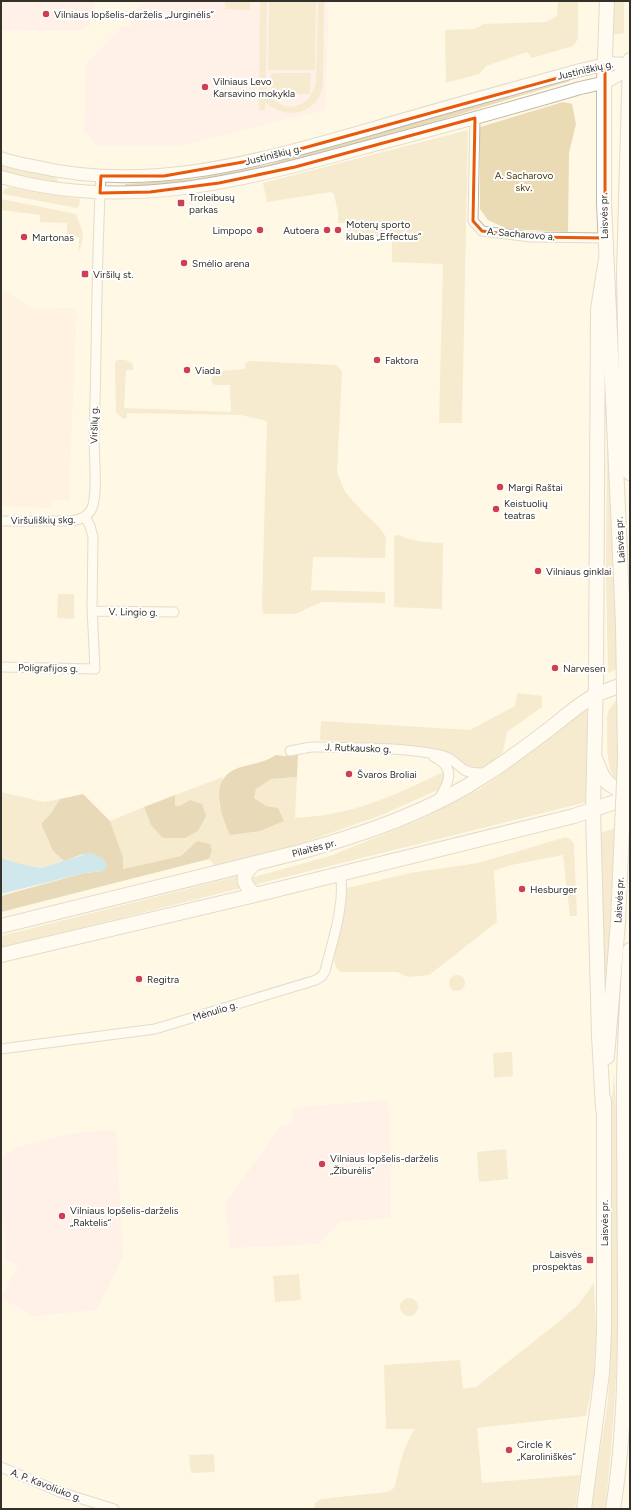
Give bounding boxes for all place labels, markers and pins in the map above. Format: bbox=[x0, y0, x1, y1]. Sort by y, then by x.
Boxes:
place label: Vilniaus lopšelis-darželis „Jurginėlis“ bbox=[54, 8, 215, 21]
marker: Vilniaus lopšelis-darželis „Jurginėlis“ bbox=[41, 9, 51, 19]
place label: Vilniaus Levo Karsavino mokykla bbox=[213, 75, 295, 100]
marker: Vilniaus Levo Karsavino mokykla bbox=[200, 82, 210, 92]
place label: Troleibusų parkas bbox=[189, 191, 235, 216]
marker: Troleibusų parkas bbox=[176, 198, 186, 208]
place label: Moterų sporto klubas „Effectus“ bbox=[346, 218, 422, 243]
place label: Limpopo bbox=[213, 224, 252, 237]
place label: Autoera bbox=[283, 224, 319, 237]
marker: Limpopo bbox=[255, 225, 265, 235]
marker: Autoera bbox=[322, 225, 332, 235]
marker: Moterų sporto klubas „Effectus“ bbox=[333, 225, 343, 235]
place label: Martonas bbox=[32, 231, 74, 244]
marker: Martonas bbox=[19, 232, 29, 242]
place label: Smėlio arena bbox=[192, 257, 250, 270]
marker: Smėlio arena bbox=[179, 258, 189, 268]
place label: Viršilų st. bbox=[93, 268, 133, 281]
marker: Viršilų st. bbox=[80, 269, 90, 279]
place label: Faktora bbox=[385, 354, 418, 367]
marker: Faktora bbox=[372, 355, 382, 365]
place label: Viada bbox=[195, 364, 220, 377]
marker: Viada bbox=[182, 365, 192, 375]
place label: Margi Raštai bbox=[508, 481, 563, 494]
marker: Margi Raštai bbox=[495, 482, 505, 492]
place label: Keistuolių teatras bbox=[504, 497, 548, 522]
marker: Keistuolių teatras bbox=[491, 504, 501, 514]
place label: Vilniaus ginklai bbox=[546, 565, 611, 578]
marker: Vilniaus ginklai bbox=[533, 566, 543, 576]
place label: Narvesen bbox=[563, 662, 606, 675]
marker: Narvesen bbox=[550, 663, 560, 673]
place label: Švaros Broliai bbox=[357, 768, 417, 781]
marker: Švaros Broliai bbox=[344, 769, 354, 779]
place label: Hesburger bbox=[530, 883, 578, 896]
marker: Hesburger bbox=[517, 884, 527, 894]
place label: Regitra bbox=[147, 973, 179, 986]
marker: Regitra bbox=[134, 974, 144, 984]
place label: Vilniaus lopšelis-darželis „Žiburėlis“ bbox=[330, 1152, 439, 1177]
marker: Vilniaus lopšelis-darželis „Žiburėlis“ bbox=[317, 1159, 327, 1169]
place label: Vilniaus lopšelis-darželis „Raktelis“ bbox=[70, 1204, 179, 1229]
marker: Vilniaus lopšelis-darželis „Raktelis“ bbox=[57, 1211, 67, 1221]
place label: Laisvės prospektas bbox=[533, 1248, 582, 1273]
marker: Laisvės prospektas bbox=[585, 1255, 595, 1265]
place label: Circle K „Karoliniškės“ bbox=[517, 1438, 576, 1463]
marker: Circle K „Karoliniškės“ bbox=[504, 1445, 514, 1455]

